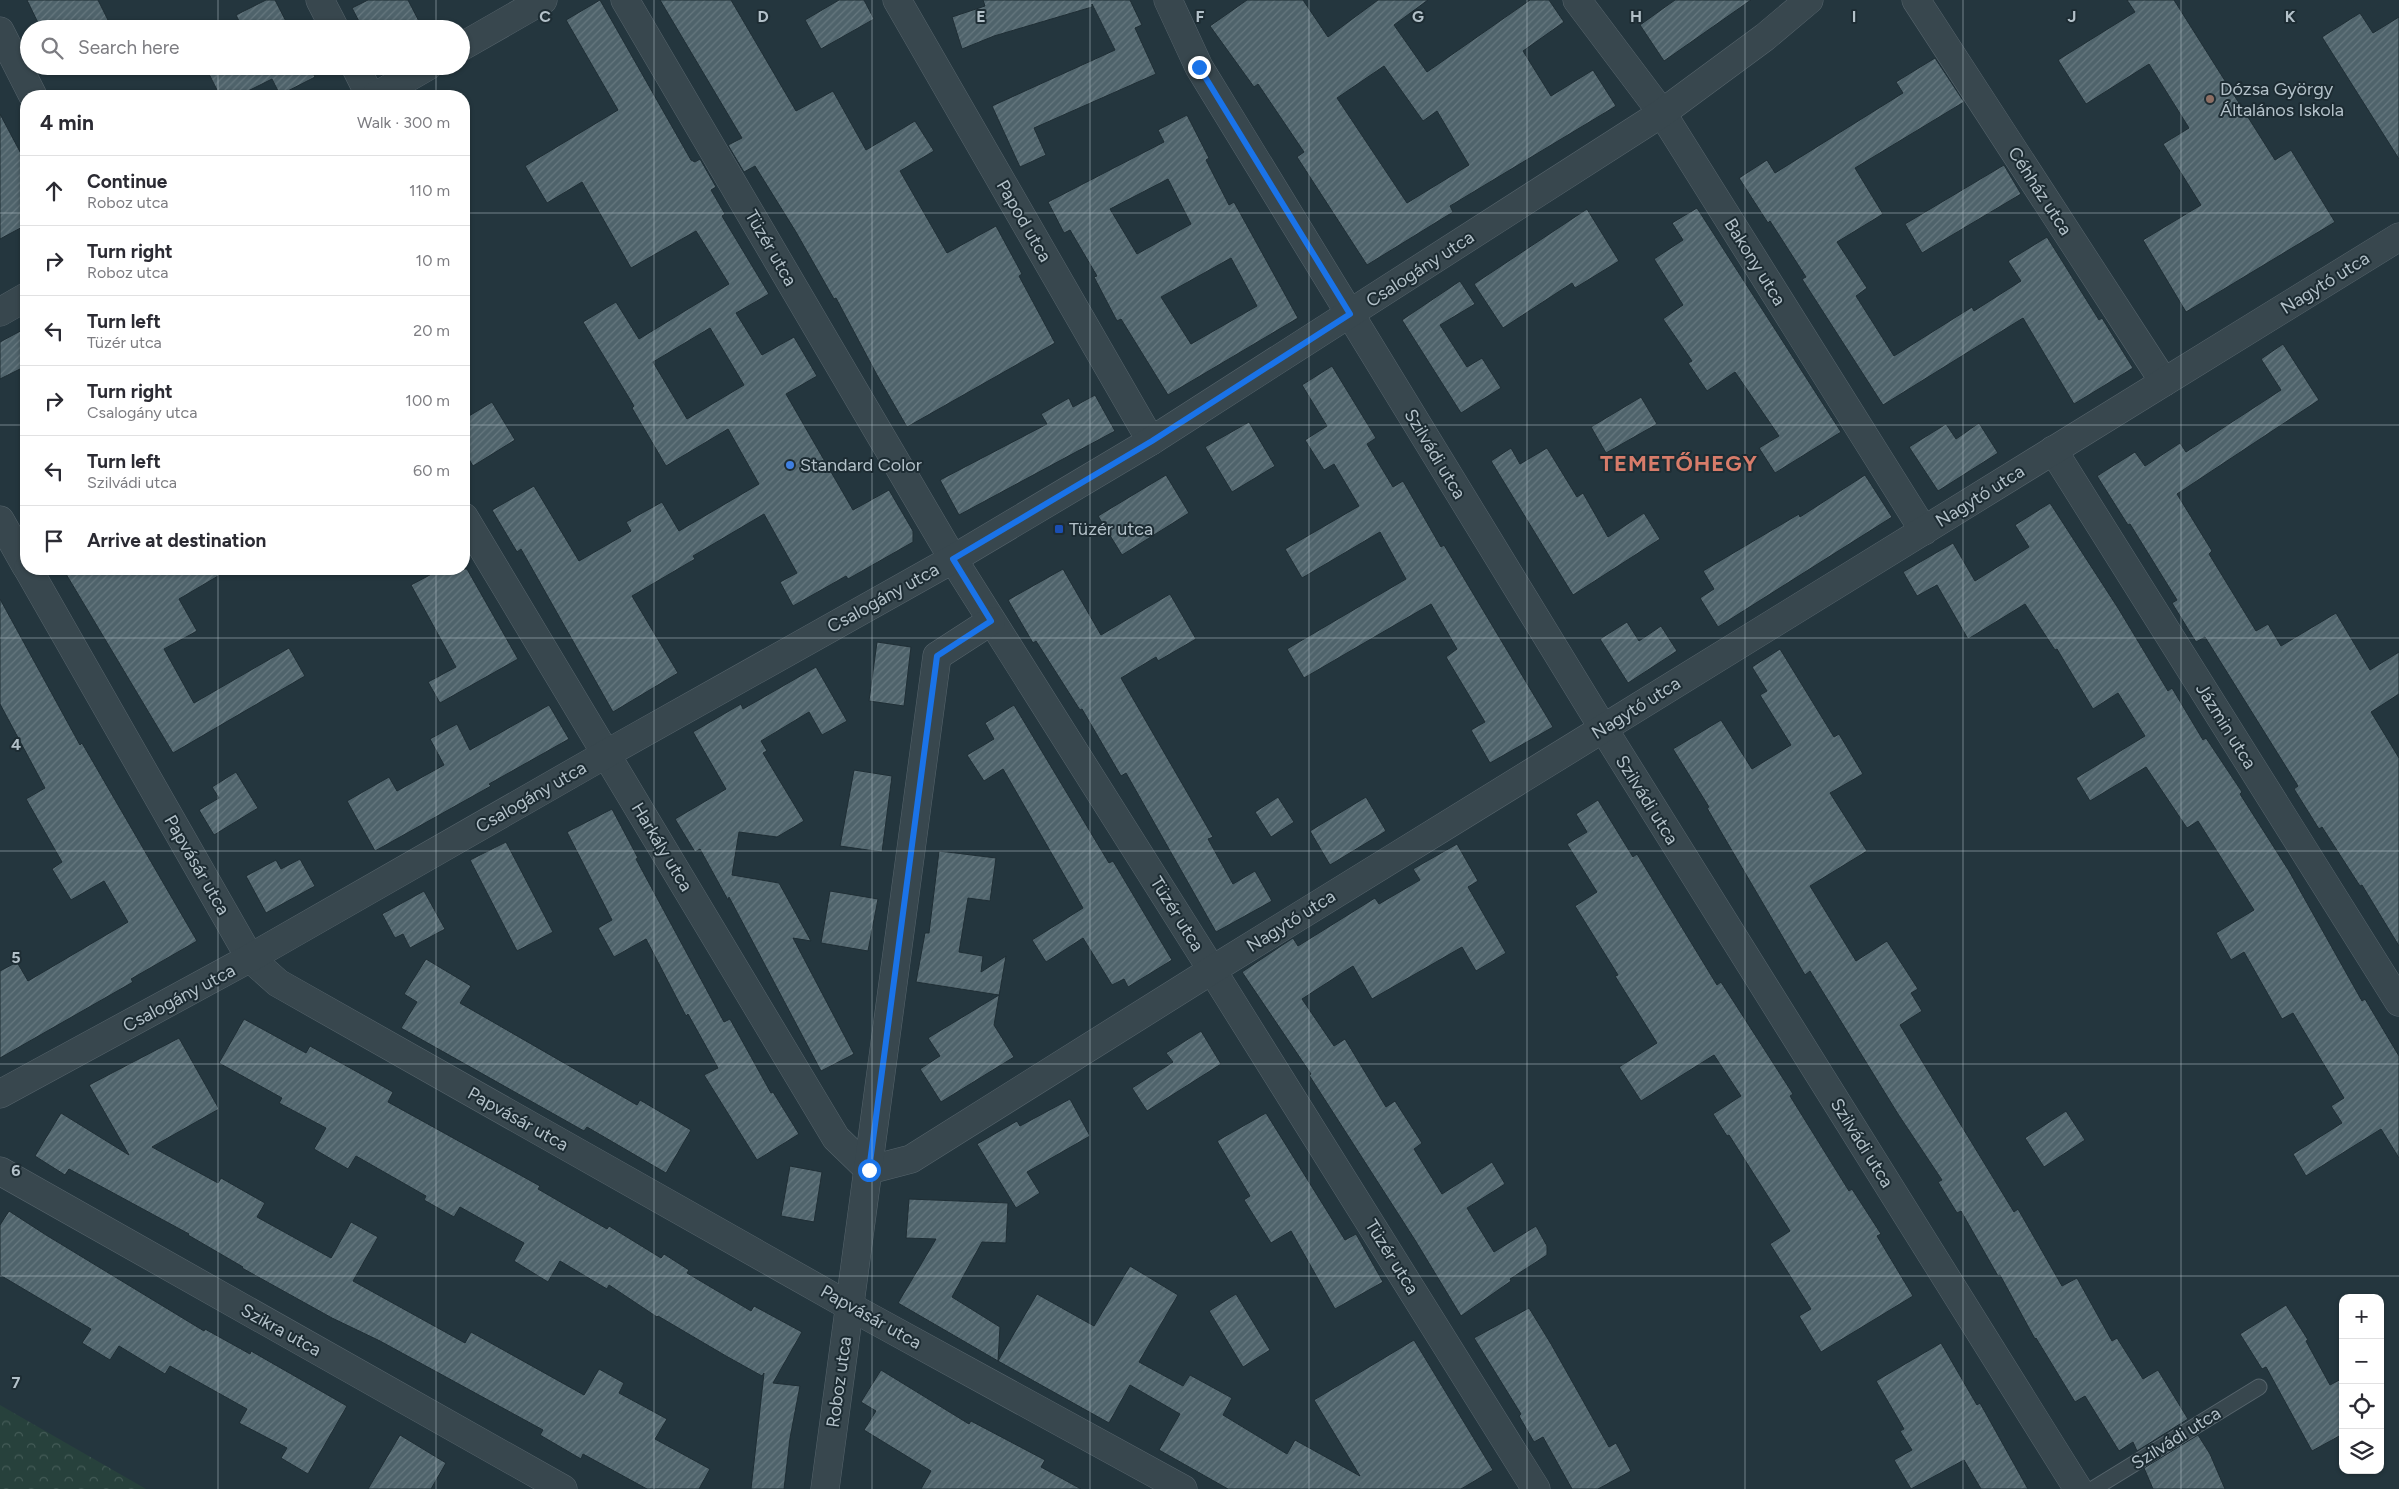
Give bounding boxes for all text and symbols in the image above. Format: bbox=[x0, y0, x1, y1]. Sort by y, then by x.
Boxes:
text: C bbox=[539, 7, 551, 26]
text: D bbox=[757, 7, 769, 26]
text: E bbox=[976, 7, 986, 26]
text: F bbox=[1196, 7, 1205, 26]
text: G bbox=[1412, 7, 1424, 26]
text: H bbox=[1630, 7, 1642, 26]
text: I bbox=[1852, 7, 1856, 26]
text: J bbox=[2068, 7, 2076, 26]
text: K bbox=[2285, 7, 2296, 26]
search box bbox=[20, 20, 470, 75]
icon: search bbox=[38, 34, 66, 62]
text: Search here bbox=[78, 36, 180, 59]
route end bbox=[1188, 56, 1211, 79]
place label: Dózsa György Általános Iskola bbox=[2220, 78, 2344, 121]
marker: Dózsa György Általános Iskola bbox=[2204, 93, 2216, 105]
text: 4 min bbox=[40, 110, 94, 135]
text: Walk · 300 m bbox=[357, 113, 450, 132]
street label: Céhház utca bbox=[2003, 143, 2077, 239]
text: Continue bbox=[87, 170, 167, 193]
street label: Papod utca bbox=[992, 176, 1056, 266]
icon: ahead bbox=[40, 177, 68, 205]
text: 110 m bbox=[409, 181, 450, 200]
text: Roboz utca bbox=[87, 193, 169, 212]
street label: Tüzér utca bbox=[740, 206, 802, 290]
street label: Bakony utca bbox=[1720, 214, 1790, 310]
street label: Csalogány utca bbox=[1362, 226, 1478, 312]
text: Turn right bbox=[87, 240, 173, 263]
icon: right bbox=[40, 247, 68, 275]
street label: Nagytó utca bbox=[2277, 247, 2373, 319]
text: 10 m bbox=[416, 251, 450, 270]
text: Roboz utca bbox=[87, 263, 169, 282]
text: Turn left bbox=[87, 310, 161, 333]
icon: left bbox=[40, 317, 68, 345]
text: 20 m bbox=[413, 321, 450, 340]
text: Tüzér utca bbox=[87, 333, 162, 352]
text: Turn right bbox=[87, 380, 173, 403]
icon: right bbox=[40, 387, 68, 415]
text: 100 m bbox=[405, 391, 450, 410]
text: Csalogány utca bbox=[87, 403, 197, 422]
street label: Szilvádi utca bbox=[1400, 405, 1470, 503]
text: Turn left bbox=[87, 450, 161, 473]
district label: TEMETŐHEGY bbox=[1600, 450, 1758, 477]
place label: Standard Color bbox=[800, 454, 922, 476]
icon: left bbox=[40, 457, 68, 485]
marker: Standard Color bbox=[784, 459, 796, 471]
street label: Nagytó utca bbox=[1932, 460, 2028, 532]
text: 60 m bbox=[413, 461, 450, 480]
text: Szilvádi utca bbox=[87, 473, 177, 492]
place label: Tüzér utca bbox=[1069, 518, 1153, 540]
marker: Tüzér utca bbox=[1053, 523, 1065, 535]
icon: arrive bbox=[40, 527, 68, 555]
text: Arrive at destination bbox=[87, 529, 266, 552]
street label: Csalogány utca bbox=[823, 558, 943, 638]
street label: Nagytó utca bbox=[1588, 672, 1684, 744]
street label: Jázmin utca bbox=[2191, 679, 2261, 773]
text: 4 bbox=[11, 735, 21, 754]
street label: Szilvádi utca bbox=[1611, 751, 1683, 849]
street label: Csalogány utca bbox=[472, 756, 590, 838]
street label: Harkály utca bbox=[627, 798, 697, 896]
street label: Papvásár utca bbox=[159, 811, 235, 919]
street label: Tüzér utca bbox=[1145, 873, 1209, 955]
street label: Nagytó utca bbox=[1243, 885, 1339, 957]
text: 5 bbox=[11, 948, 21, 967]
street label: Csalogány utca bbox=[119, 959, 239, 1037]
street label: Papvásár utca bbox=[464, 1082, 572, 1156]
street label: Szilvádi utca bbox=[1826, 1094, 1898, 1192]
route start bbox=[858, 1159, 881, 1182]
text: 6 bbox=[11, 1161, 21, 1180]
street label: Tüzér utca bbox=[1360, 1216, 1424, 1298]
street label: Papvásár utca bbox=[817, 1280, 925, 1354]
map controls bbox=[2339, 1294, 2384, 1474]
button: + bbox=[2339, 1294, 2384, 1339]
street label: Szikra utca bbox=[237, 1299, 325, 1361]
street label: Roboz utca bbox=[822, 1335, 856, 1429]
button: − bbox=[2339, 1339, 2384, 1384]
text: 7 bbox=[12, 1373, 21, 1392]
button: locate bbox=[2339, 1384, 2384, 1429]
street label: Szilvádi utca bbox=[2127, 1402, 2225, 1474]
button: layers bbox=[2339, 1429, 2384, 1474]

